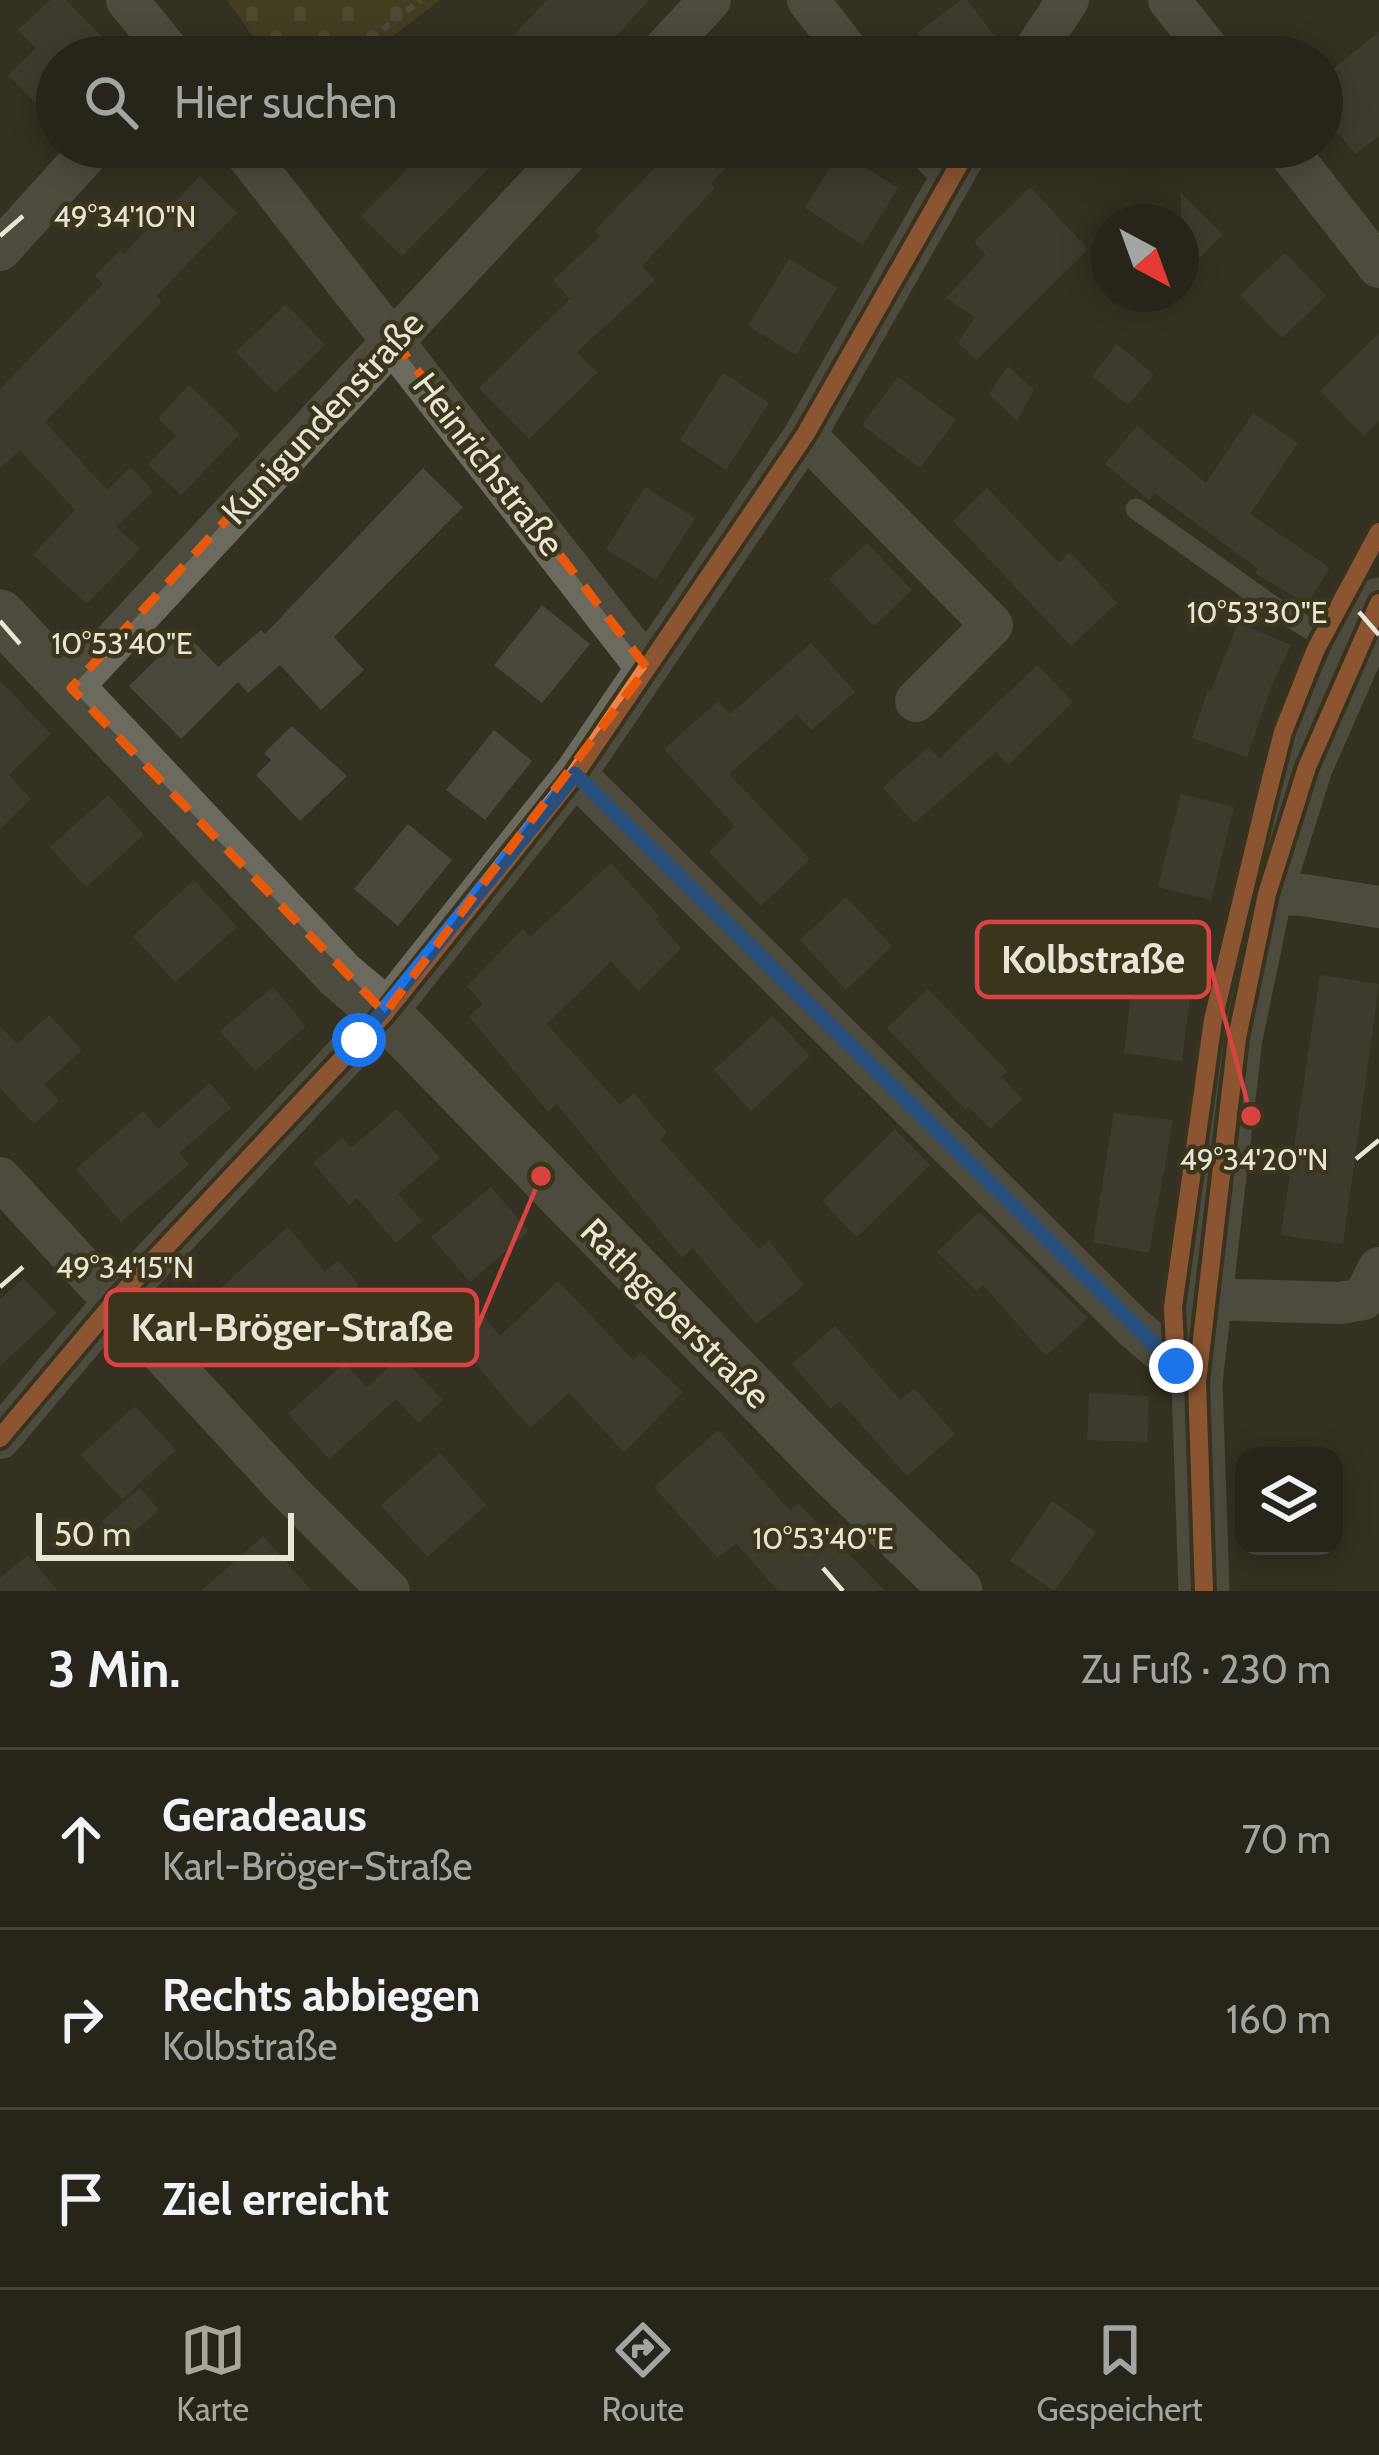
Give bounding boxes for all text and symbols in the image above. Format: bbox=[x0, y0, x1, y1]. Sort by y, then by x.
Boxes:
search box bbox=[36, 36, 1343, 168]
icon: search bbox=[78, 69, 144, 135]
text: Hier suchen bbox=[174, 75, 398, 129]
text: 49°34'10"N bbox=[54, 198, 196, 235]
north arrow bbox=[1091, 204, 1199, 312]
street label: Kunigundenstraße bbox=[212, 301, 432, 533]
street label: Heinrichstraße bbox=[404, 364, 574, 564]
text: 10°53'30"E bbox=[1187, 594, 1327, 631]
text: 10°53'40"E bbox=[51, 625, 193, 662]
callout: Kolbstraße bbox=[977, 922, 1209, 997]
text: Kolbstraße bbox=[1001, 935, 1185, 983]
route start bbox=[332, 1013, 386, 1067]
text: 49°34'20"N bbox=[1180, 1141, 1328, 1178]
street label: Rathgeberstraße bbox=[572, 1209, 780, 1417]
text: 49°34'15"N bbox=[56, 1249, 194, 1286]
callout: Karl-Bröger-Straße bbox=[106, 1290, 477, 1365]
text: Karl-Bröger-Straße bbox=[131, 1303, 453, 1351]
route end bbox=[1149, 1339, 1203, 1393]
map controls bbox=[1235, 1447, 1343, 1555]
button: layers bbox=[1235, 1447, 1343, 1555]
scale bar bbox=[36, 1507, 294, 1560]
text: 50 m bbox=[54, 1514, 131, 1554]
text: 10°53'40"E bbox=[752, 1520, 894, 1557]
text: 3 Min. bbox=[48, 1638, 181, 1700]
text: Zu Fuß · 230 m bbox=[1081, 1645, 1331, 1693]
text: Geradeaus bbox=[162, 1788, 367, 1842]
icon: ahead bbox=[48, 1806, 114, 1872]
text: 70 m bbox=[1242, 1815, 1331, 1863]
text: Karl-Bröger-Straße bbox=[162, 1842, 472, 1890]
text: Rechts abbiegen bbox=[162, 1968, 480, 2022]
icon: right bbox=[48, 1986, 114, 2052]
text: 160 m bbox=[1226, 1995, 1331, 2043]
text: Kolbstraße bbox=[162, 2022, 337, 2070]
icon: arrive bbox=[48, 2166, 114, 2232]
text: Ziel erreicht bbox=[162, 2172, 389, 2226]
tab: Karte bbox=[176, 2317, 249, 2429]
tab: Route bbox=[602, 2317, 684, 2429]
tab: Gespeichert bbox=[1037, 2317, 1203, 2429]

